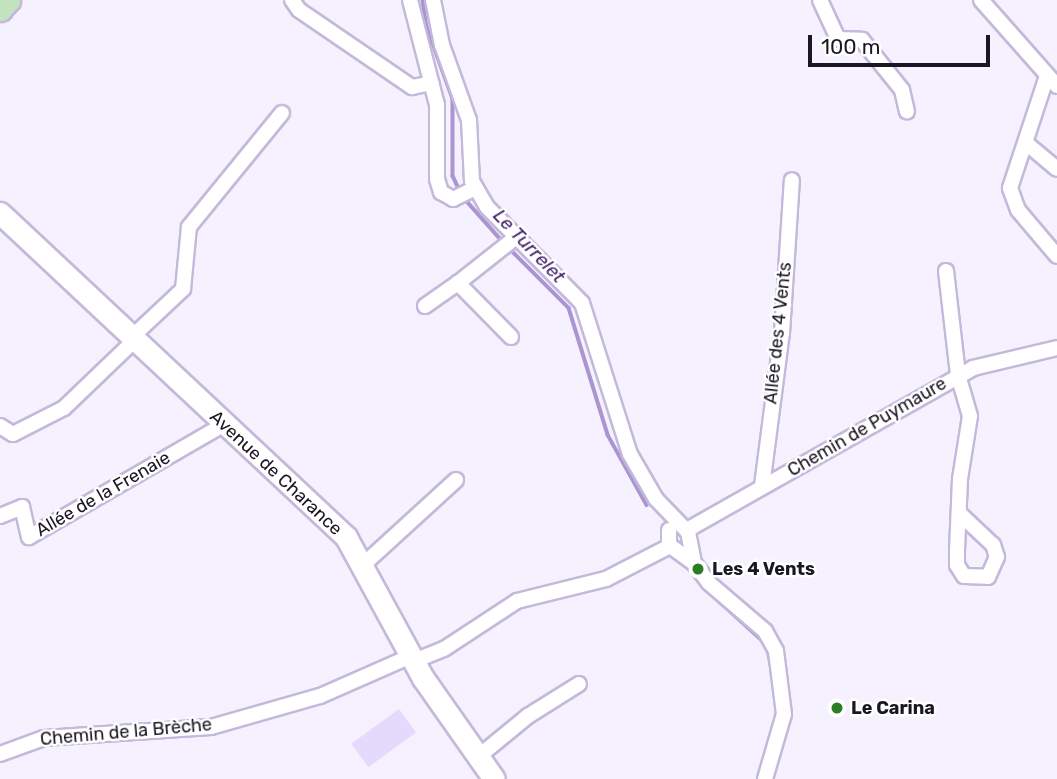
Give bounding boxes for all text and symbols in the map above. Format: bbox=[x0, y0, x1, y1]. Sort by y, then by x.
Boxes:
scale bar bbox=[812, 21, 994, 65]
text: 100 m bbox=[821, 34, 880, 59]
water label: Le Turrelet bbox=[488, 204, 570, 288]
street label: Allée des 4 Vents bbox=[760, 261, 796, 405]
street label: Chemin de Puymaure bbox=[784, 373, 950, 481]
street label: Avenue de Charance bbox=[205, 406, 347, 540]
street label: Allée de la Frenaie bbox=[32, 447, 174, 541]
place label: Les 4 Vents bbox=[712, 558, 815, 580]
marker: Les 4 Vents bbox=[690, 561, 706, 577]
place label: Le Carina bbox=[851, 697, 935, 719]
marker: Le Carina bbox=[829, 700, 845, 716]
street label: Chemin de la Brèche bbox=[39, 714, 213, 750]

